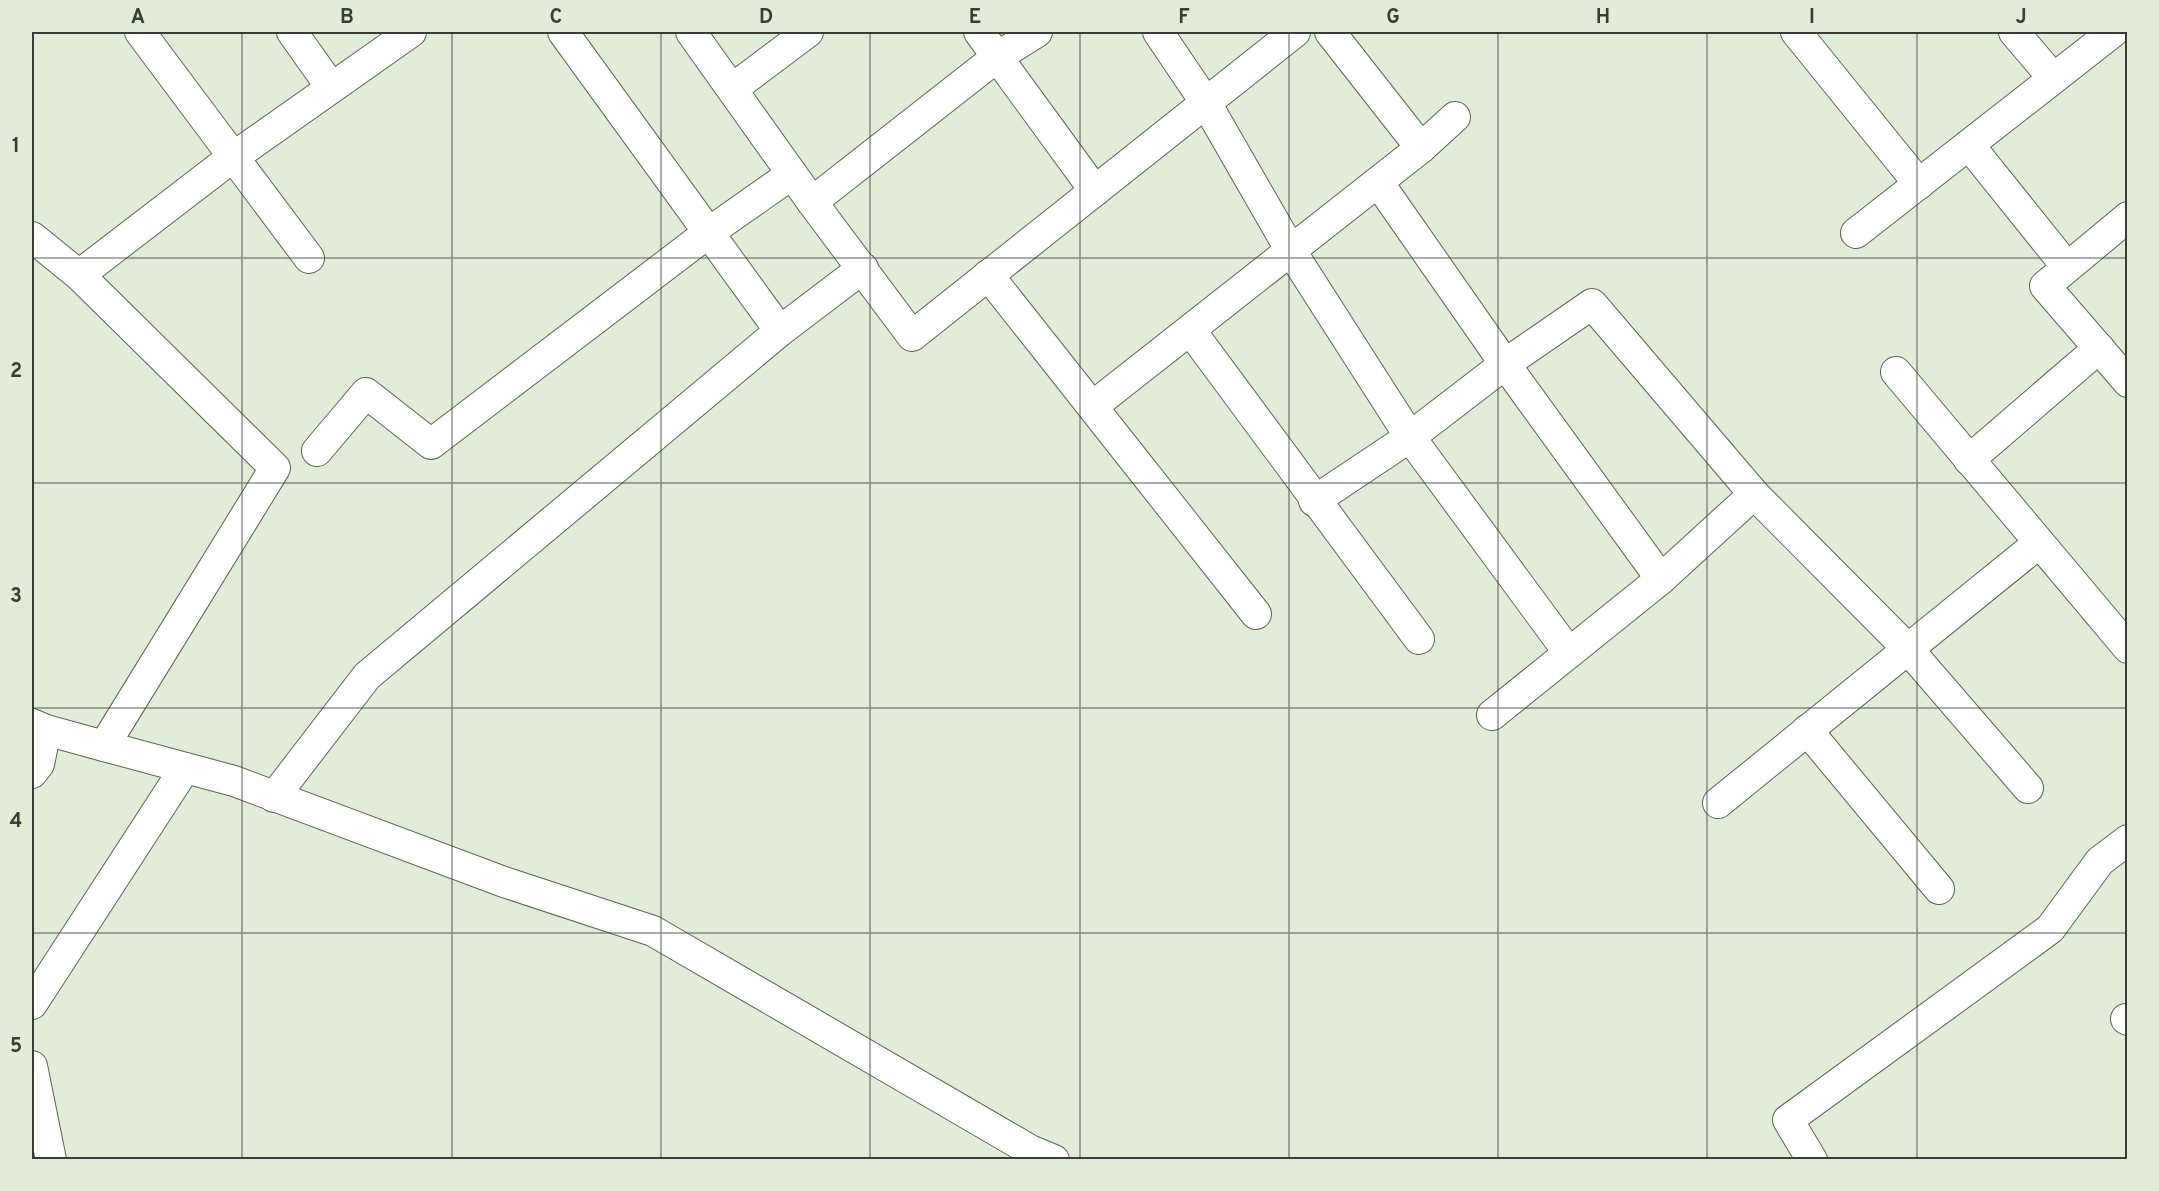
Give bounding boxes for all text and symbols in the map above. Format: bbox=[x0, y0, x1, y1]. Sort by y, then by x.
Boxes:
text: A bbox=[131, 5, 145, 31]
text: B bbox=[340, 5, 354, 31]
text: C bbox=[550, 5, 562, 31]
text: D bbox=[759, 5, 773, 31]
text: E bbox=[969, 5, 981, 31]
text: F bbox=[1178, 5, 1190, 31]
text: G bbox=[1386, 5, 1400, 31]
text: H bbox=[1596, 5, 1610, 31]
text: I bbox=[1809, 5, 1815, 31]
text: J bbox=[2015, 5, 2027, 31]
text: 1 bbox=[12, 134, 20, 160]
text: 2 bbox=[10, 359, 22, 385]
text: 3 bbox=[10, 584, 22, 610]
text: 4 bbox=[10, 809, 22, 835]
text: 5 bbox=[10, 1034, 22, 1060]

